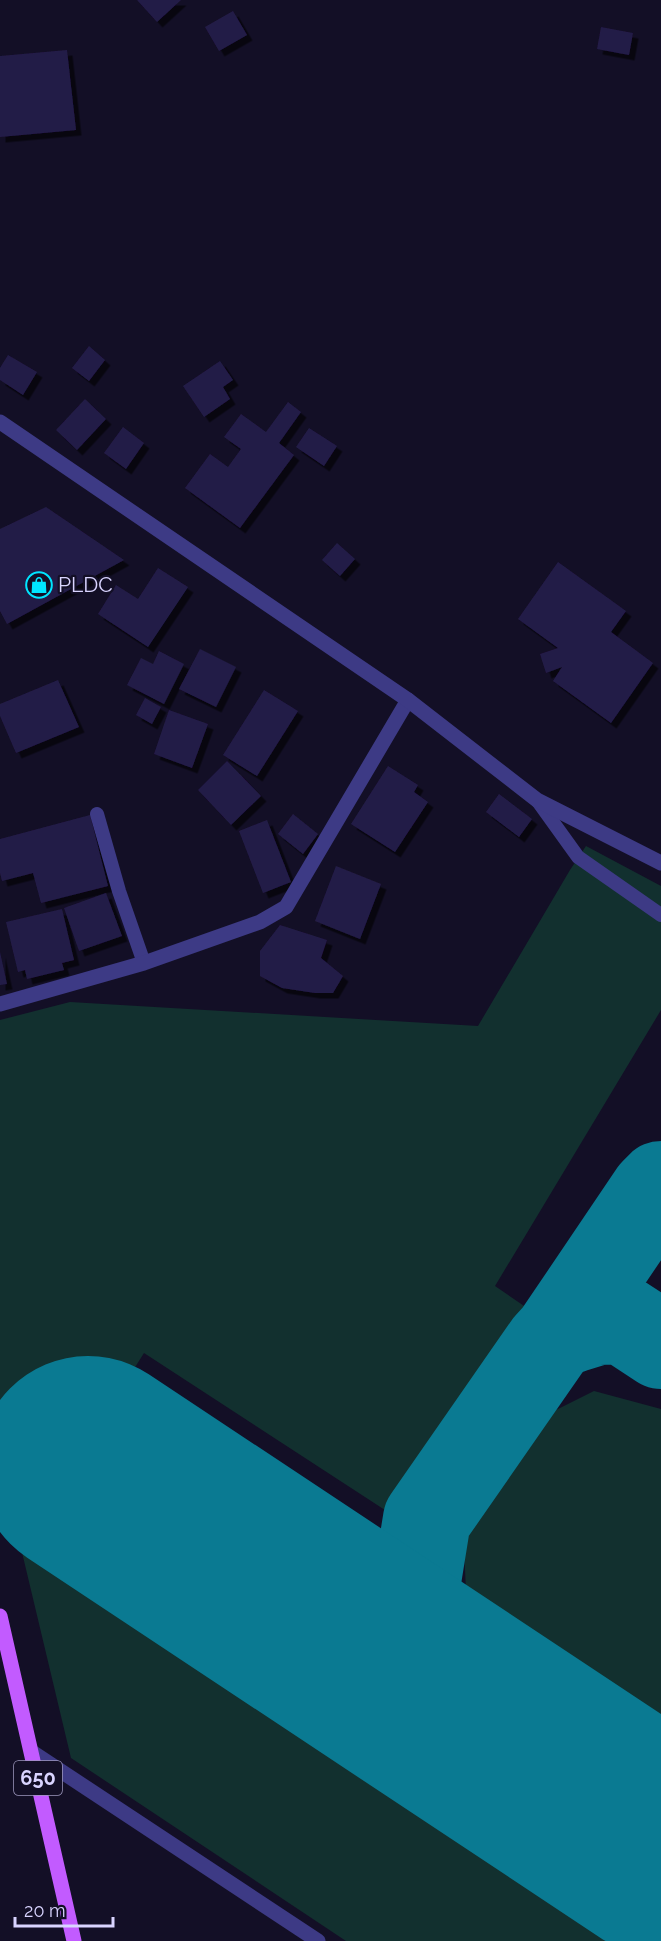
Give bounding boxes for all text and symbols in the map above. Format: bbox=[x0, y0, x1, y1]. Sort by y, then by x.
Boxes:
shop icon: PLDC bbox=[24, 570, 54, 600]
place label: PLDC bbox=[58, 572, 113, 597]
road number: 650 bbox=[14, 1761, 62, 1795]
scale bar bbox=[15, 1890, 112, 1928]
text: 20 m bbox=[24, 1900, 66, 1921]

